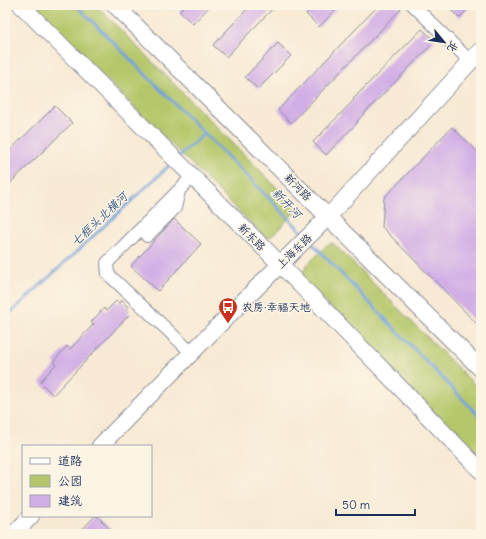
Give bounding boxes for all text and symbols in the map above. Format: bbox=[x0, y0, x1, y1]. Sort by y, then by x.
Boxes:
north arrow bbox=[424, 22, 464, 62]
text: 北 bbox=[444, 39, 462, 55]
street label: 新河路 bbox=[281, 170, 315, 204]
water label: 新开河 bbox=[269, 185, 306, 223]
water label: 七框头北横河 bbox=[68, 188, 132, 249]
street label: 新东路 bbox=[235, 220, 269, 254]
street label: 上海东路 bbox=[273, 231, 315, 271]
bus stop icon: 农房·幸福天地 bbox=[217, 296, 239, 324]
place label: 农房·幸福天地 bbox=[242, 300, 310, 314]
legend bbox=[22, 445, 152, 517]
text: 道路 bbox=[58, 453, 82, 468]
text: 公园 bbox=[58, 473, 82, 488]
scale bar bbox=[336, 491, 415, 517]
text: 建筑 bbox=[58, 493, 82, 508]
text: 50 m bbox=[342, 497, 371, 512]

